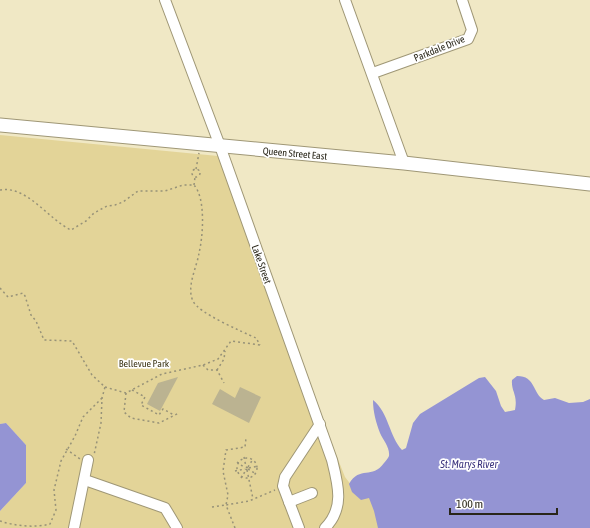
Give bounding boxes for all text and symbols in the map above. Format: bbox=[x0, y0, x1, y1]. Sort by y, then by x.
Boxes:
street label: Parkdale Drive bbox=[412, 33, 467, 64]
street label: Queen Street East bbox=[262, 145, 328, 162]
street label: Lake Street bbox=[250, 243, 273, 285]
park label: Bellevue Park bbox=[119, 358, 170, 369]
water label: St. Marys River bbox=[439, 458, 499, 470]
scale bar bbox=[450, 490, 557, 516]
text: 100 m bbox=[456, 497, 483, 511]

